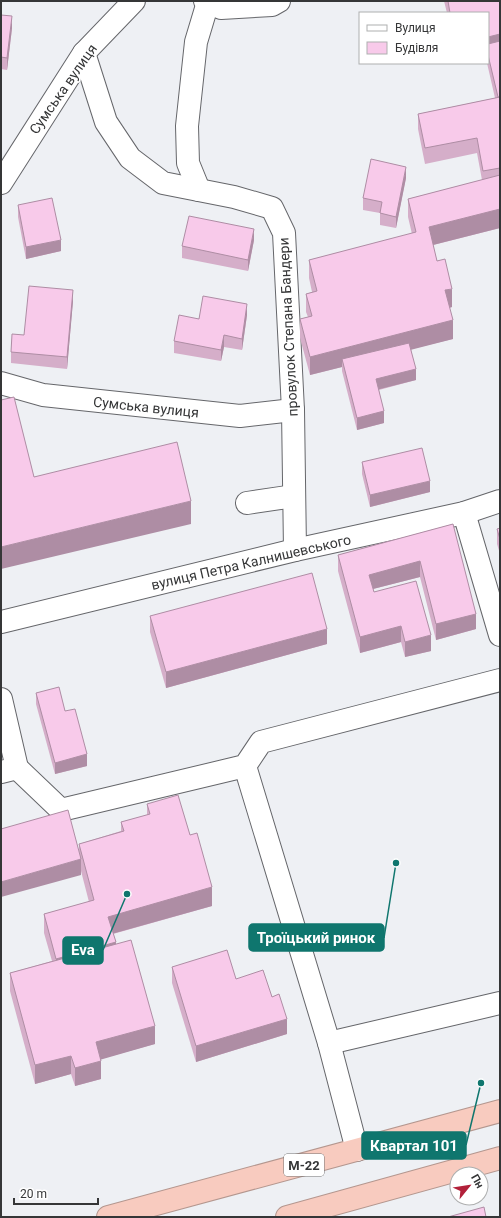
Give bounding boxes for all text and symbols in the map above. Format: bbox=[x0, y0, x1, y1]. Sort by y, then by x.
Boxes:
legend bbox=[359, 12, 489, 64]
text: Вулиця bbox=[395, 21, 436, 35]
street label: Сумська вулиця bbox=[26, 41, 100, 137]
text: Будівля bbox=[395, 41, 438, 55]
street label: провулок Степана Бандери bbox=[275, 237, 301, 417]
street label: Сумська вулиця bbox=[92, 393, 200, 421]
street label: вулиця Петра Калнишевського bbox=[149, 531, 353, 593]
callout: Троїцький ринок bbox=[249, 924, 384, 951]
text: Троїцький ринок bbox=[257, 929, 376, 947]
callout: Eva bbox=[63, 937, 103, 964]
text: Eva bbox=[71, 941, 95, 959]
callout: Квартал 101 bbox=[362, 1132, 466, 1159]
text: Квартал 101 bbox=[370, 1137, 458, 1155]
road number: М-22 bbox=[284, 1154, 324, 1176]
north arrow bbox=[449, 1166, 489, 1206]
text: Пн bbox=[468, 1172, 486, 1191]
scale bar bbox=[14, 1180, 98, 1206]
text: 20 m bbox=[20, 1187, 47, 1201]

